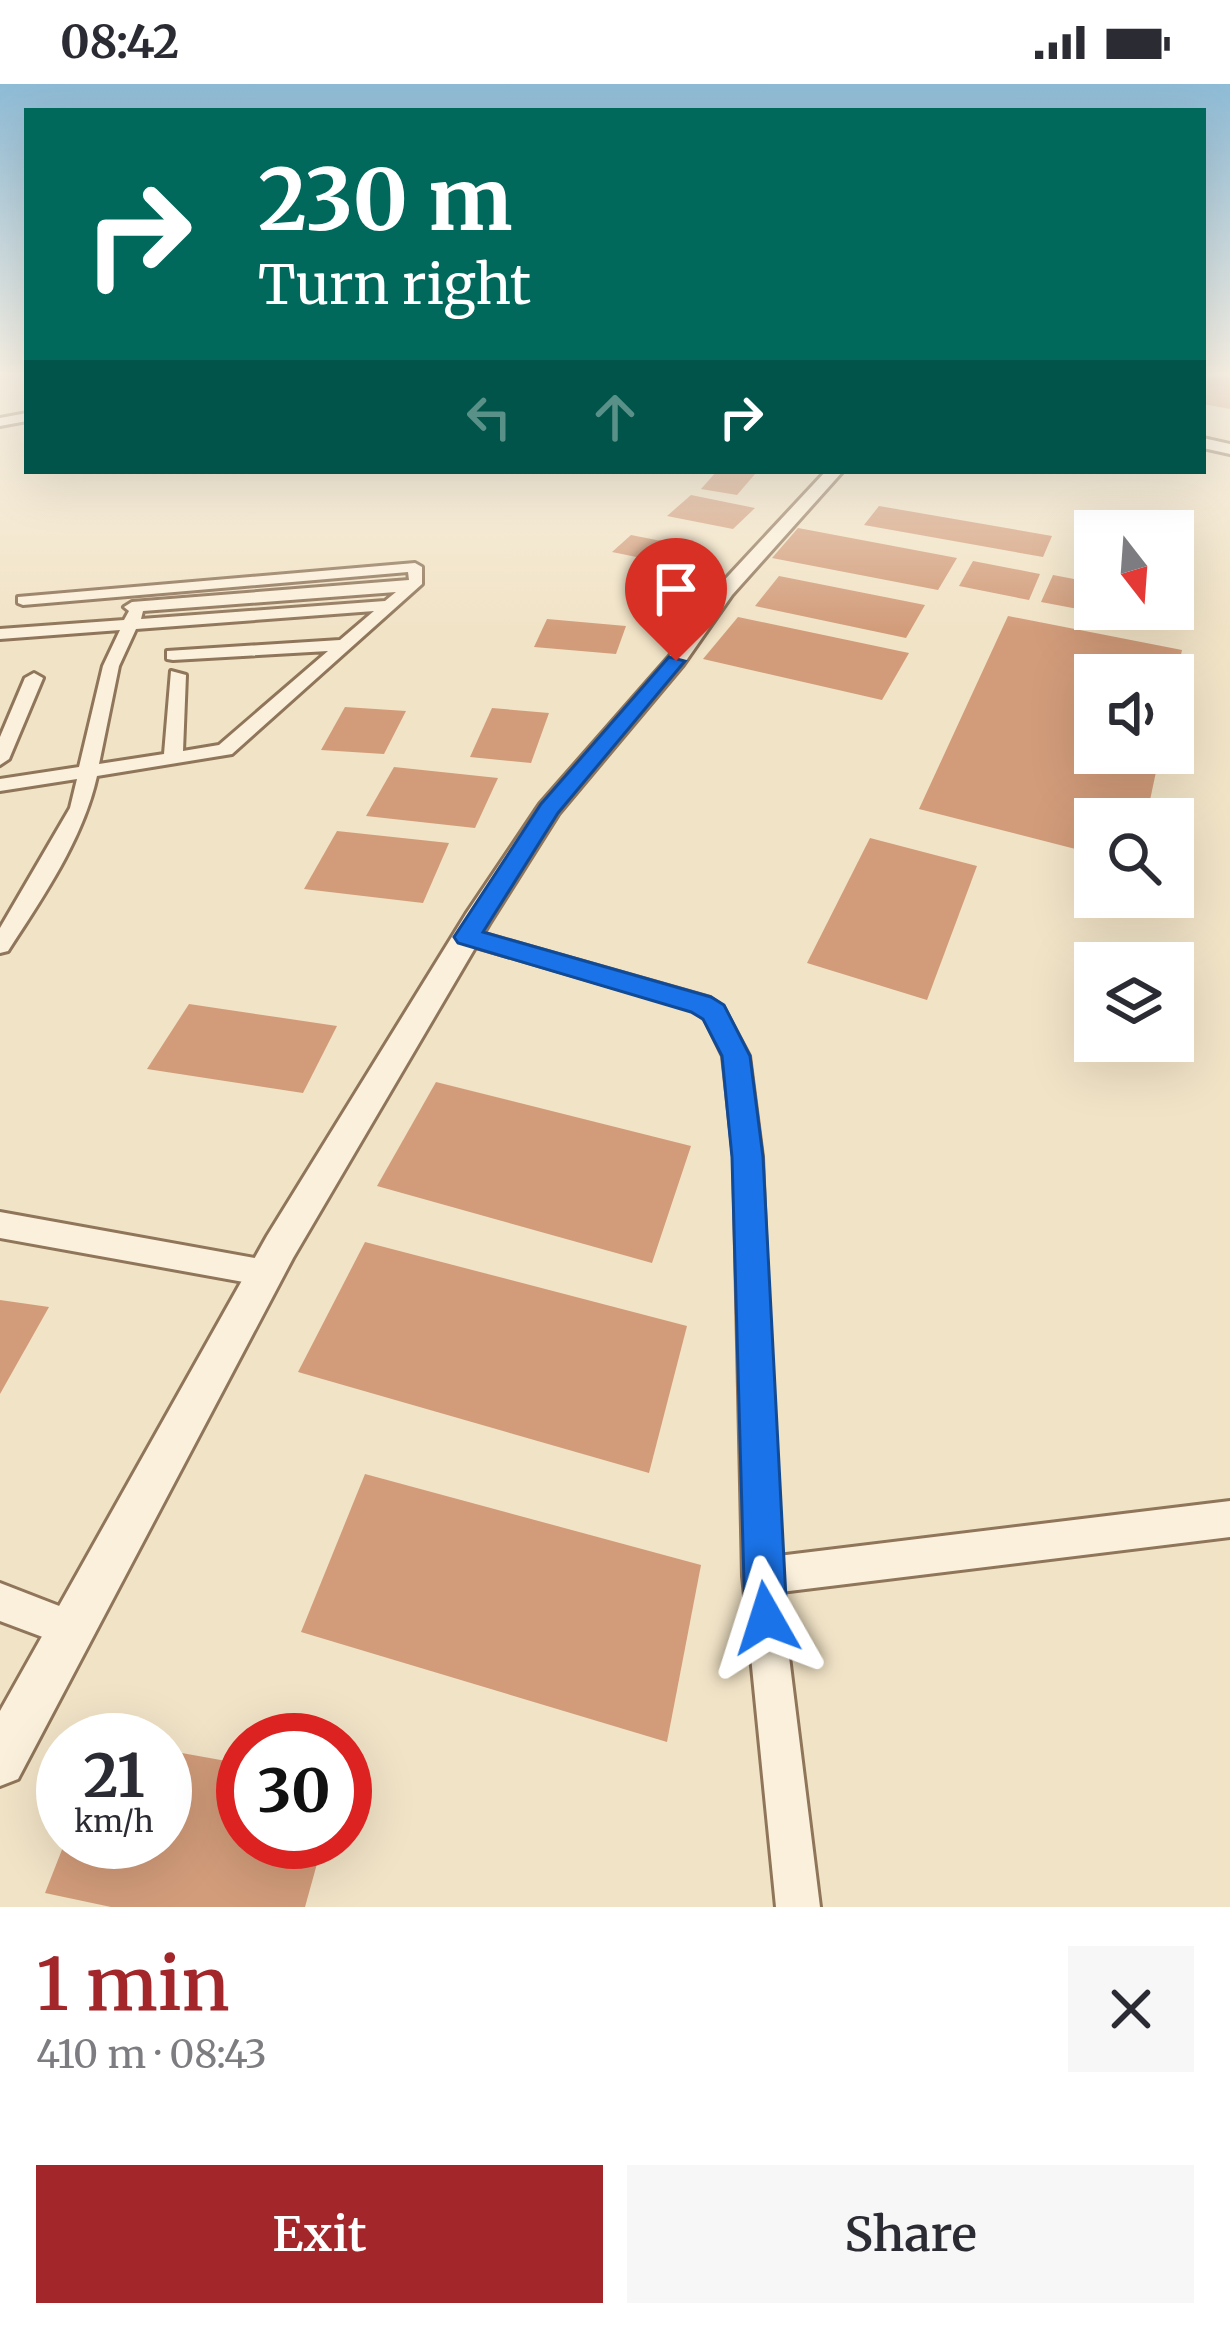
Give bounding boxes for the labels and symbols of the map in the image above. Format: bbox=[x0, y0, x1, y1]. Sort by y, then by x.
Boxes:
north arrow bbox=[1074, 510, 1194, 630]
pin bbox=[625, 538, 727, 661]
position arrow bbox=[703, 1555, 829, 1681]
speed limit sign: 30 bbox=[216, 1713, 372, 1869]

